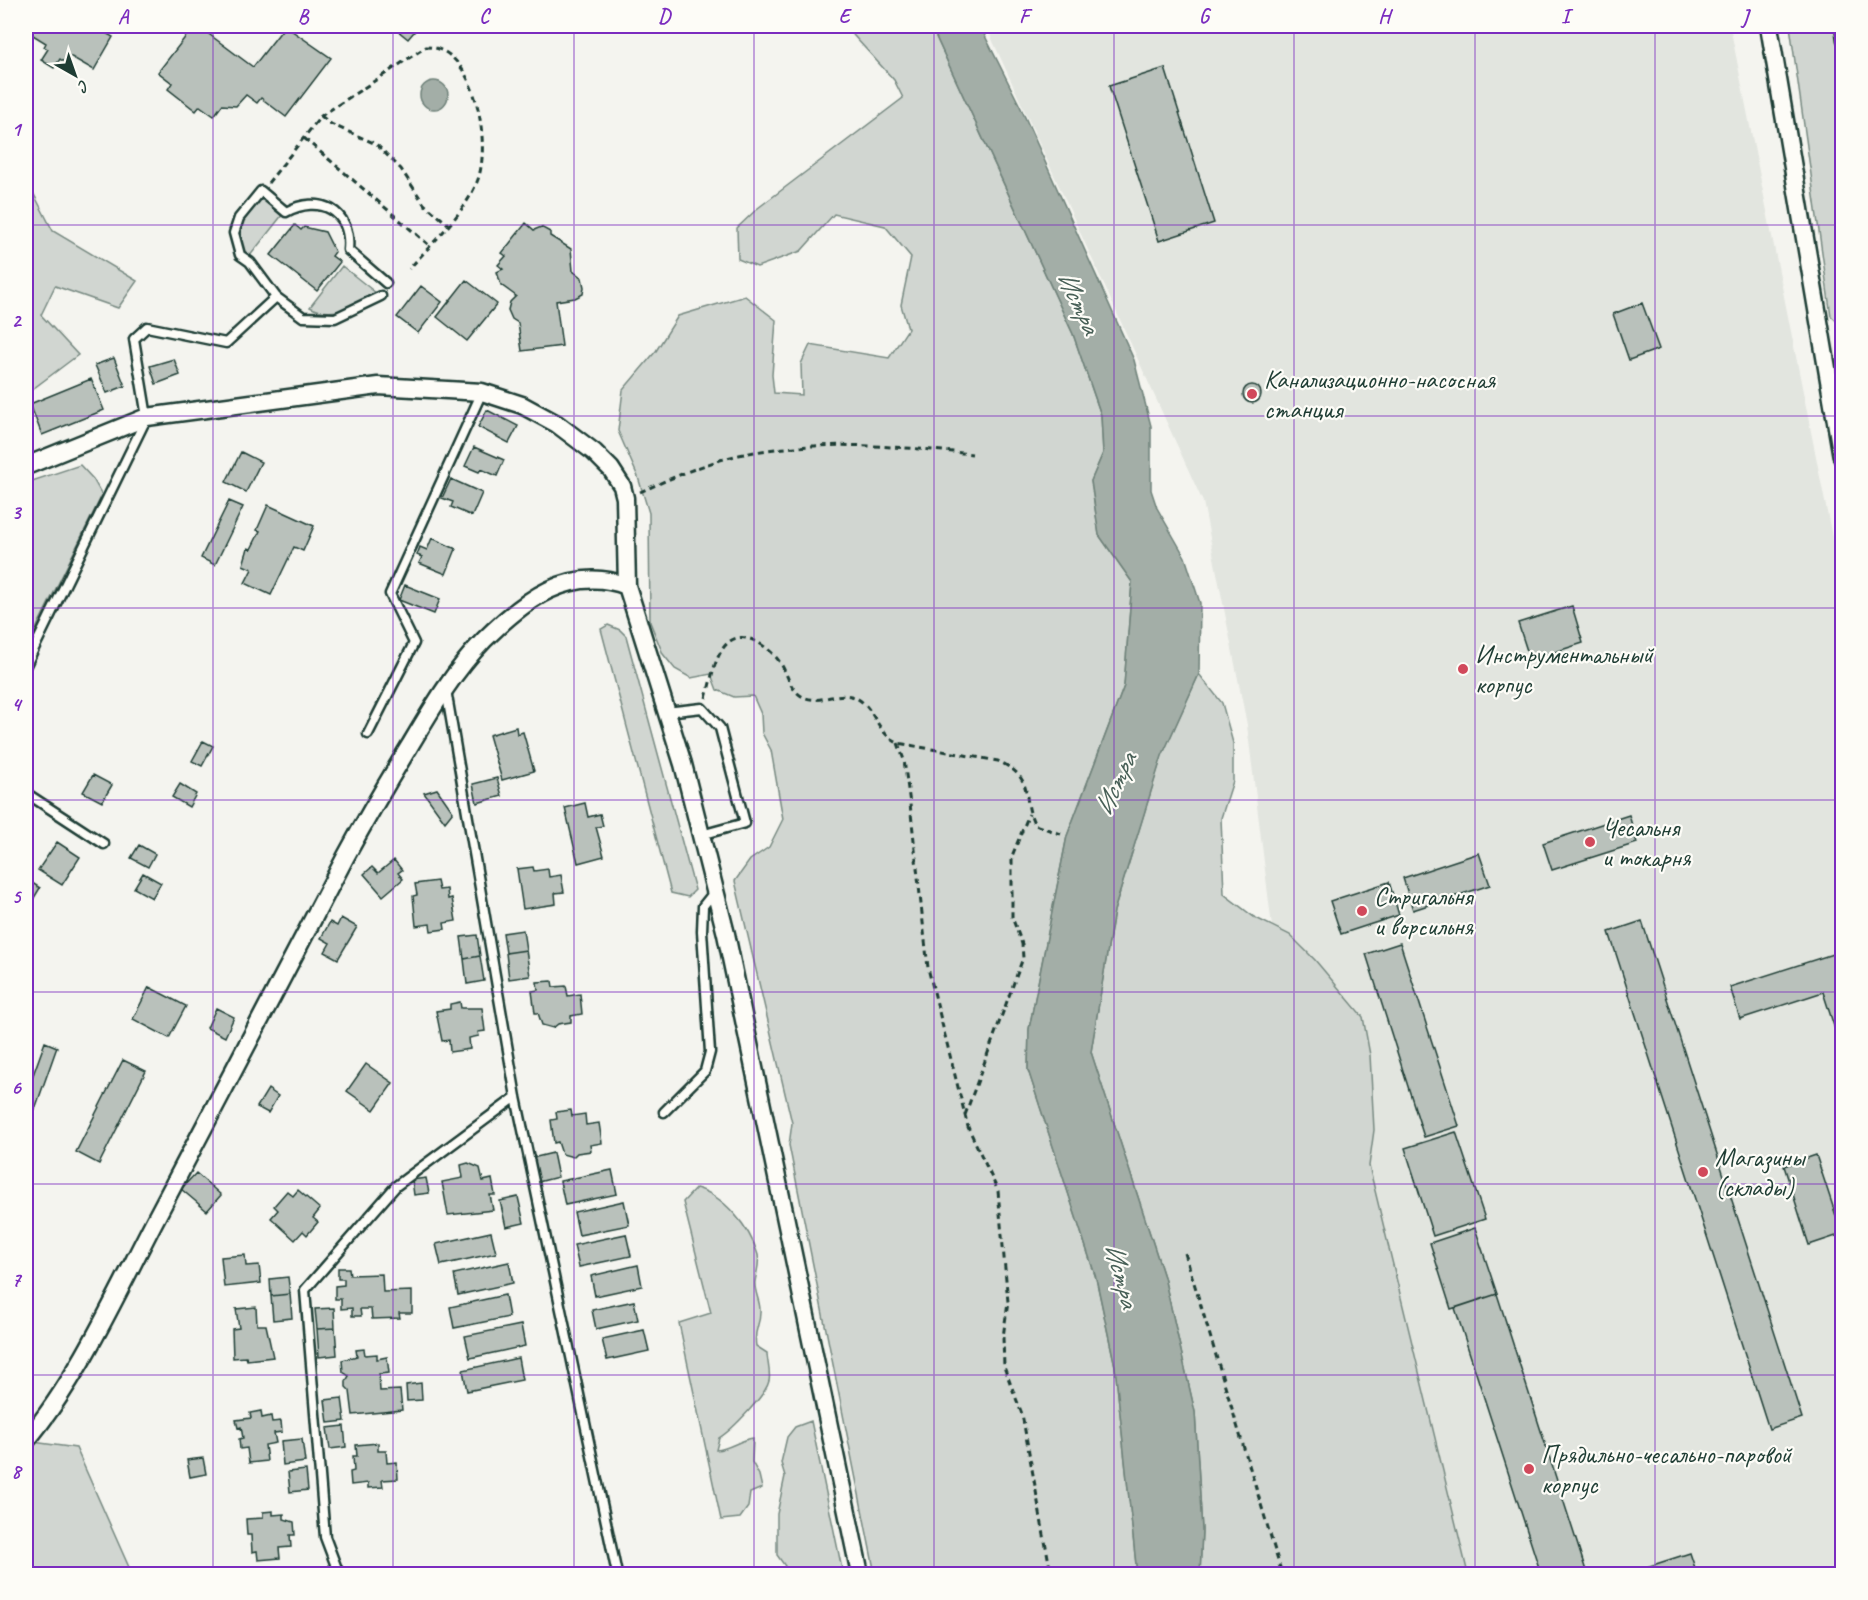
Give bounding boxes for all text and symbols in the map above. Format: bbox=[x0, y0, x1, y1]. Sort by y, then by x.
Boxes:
text: A bbox=[118, 4, 130, 29]
text: B bbox=[298, 4, 310, 29]
text: C bbox=[479, 4, 491, 29]
text: D bbox=[658, 4, 672, 29]
text: E bbox=[839, 4, 853, 29]
text: F bbox=[1019, 4, 1033, 29]
text: G bbox=[1199, 4, 1212, 29]
text: H bbox=[1378, 4, 1393, 29]
text: I bbox=[1561, 4, 1574, 29]
text: J bbox=[1740, 4, 1752, 29]
north arrow bbox=[45, 45, 105, 105]
text: С bbox=[73, 76, 93, 97]
text: 1 bbox=[12, 117, 23, 142]
water label: Истра bbox=[1050, 265, 1109, 341]
text: 2 bbox=[12, 308, 23, 333]
place label: Канализационно-насосная станция bbox=[1264, 363, 1497, 426]
marker: Канализационно-насосная станция bbox=[1245, 387, 1259, 401]
text: 3 bbox=[12, 500, 23, 525]
place label: Инструментальный корпус bbox=[1475, 638, 1655, 701]
marker: Инструментальный корпус bbox=[1456, 662, 1470, 676]
text: 4 bbox=[12, 692, 24, 717]
water label: Истра bbox=[1086, 745, 1145, 821]
place label: Чесальня и токарня bbox=[1602, 811, 1692, 874]
marker: Чесальня и токарня bbox=[1583, 835, 1597, 849]
place label: Стригальня и ворсильня bbox=[1374, 880, 1474, 943]
text: 5 bbox=[12, 884, 23, 909]
marker: Стригальня и ворсильня bbox=[1355, 904, 1369, 918]
text: 6 bbox=[11, 1075, 22, 1100]
place label: Магазины (склады) bbox=[1715, 1141, 1807, 1204]
marker: Магазины (склады) bbox=[1696, 1165, 1710, 1179]
water label: Истра bbox=[1097, 1239, 1147, 1313]
text: 7 bbox=[12, 1267, 23, 1292]
place label: Прядильно-чесально-паровой корпус bbox=[1541, 1438, 1794, 1501]
text: 8 bbox=[12, 1459, 24, 1484]
marker: Прядильно-чесально-паровой корпус bbox=[1522, 1462, 1536, 1476]

